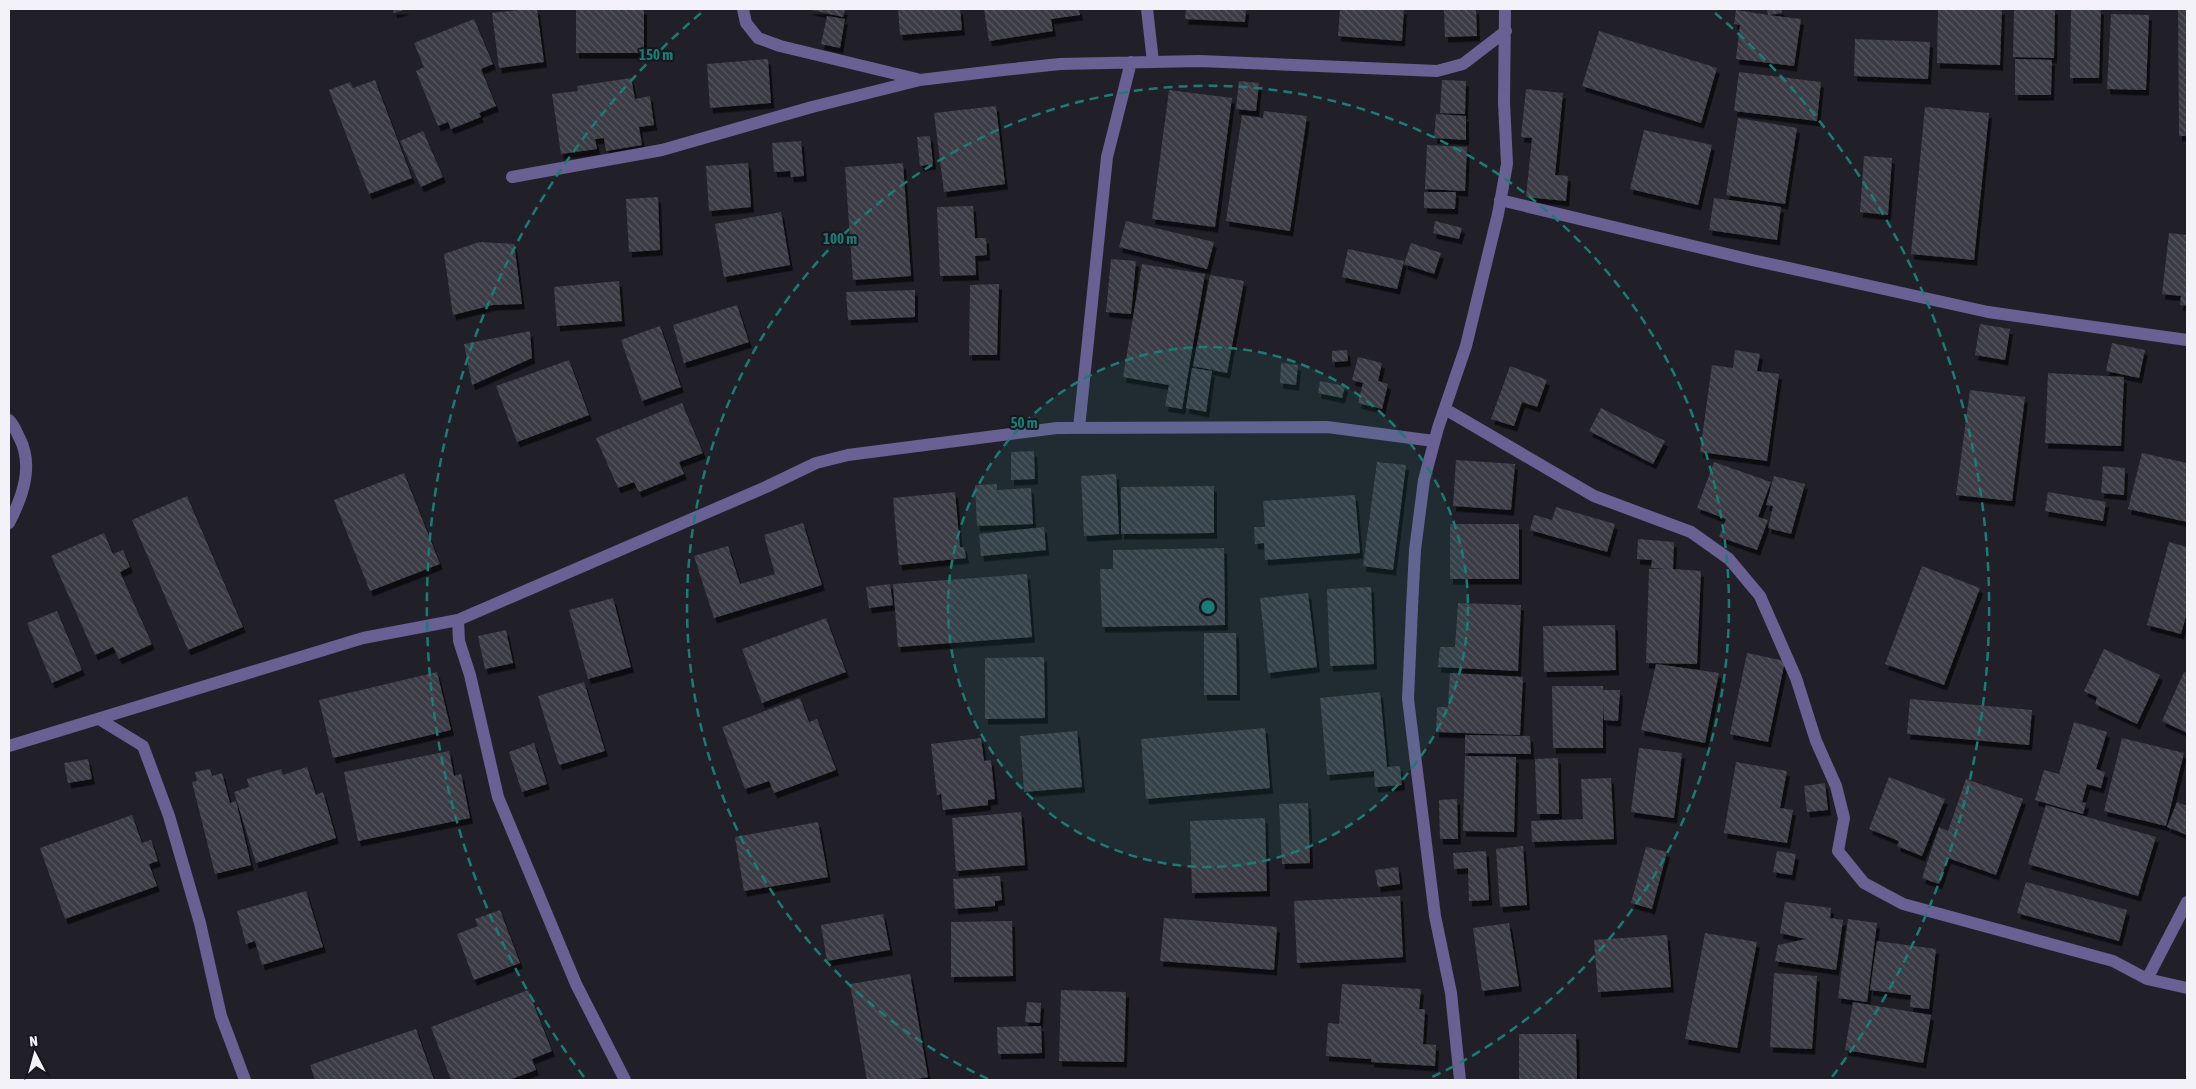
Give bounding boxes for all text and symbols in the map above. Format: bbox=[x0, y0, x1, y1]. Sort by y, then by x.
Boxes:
text: 150 m bbox=[639, 46, 673, 63]
text: 100 m bbox=[823, 230, 857, 247]
text: 50 m bbox=[1011, 414, 1038, 431]
centre of rings bbox=[1199, 598, 1217, 616]
north arrow bbox=[10, 1029, 60, 1079]
text: N bbox=[29, 1033, 39, 1049]

